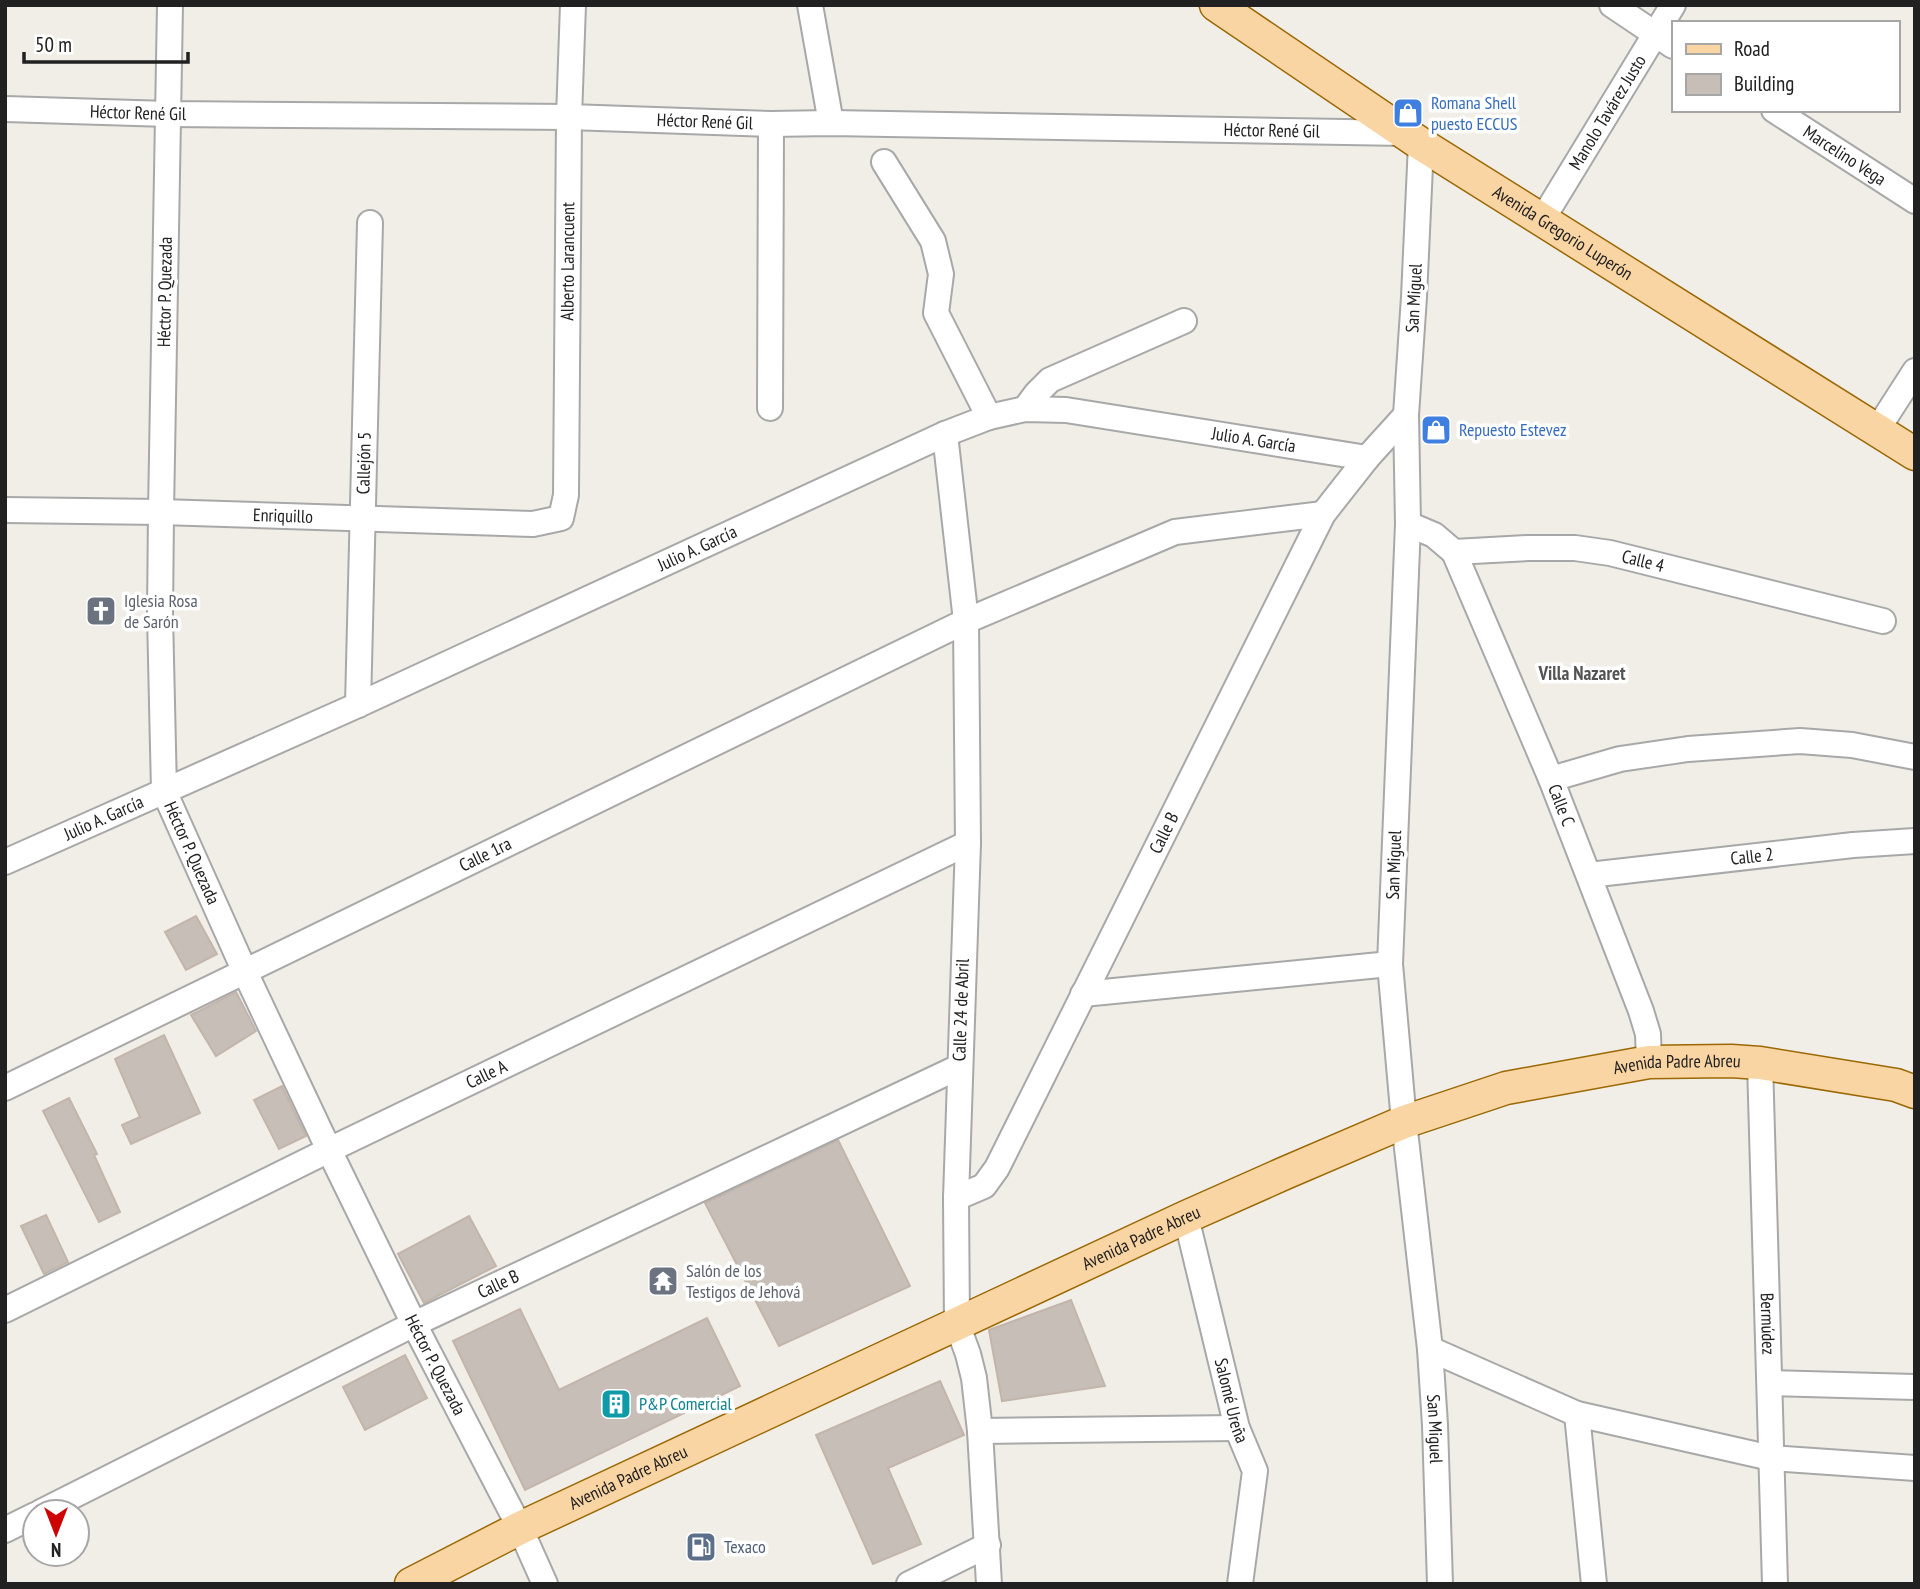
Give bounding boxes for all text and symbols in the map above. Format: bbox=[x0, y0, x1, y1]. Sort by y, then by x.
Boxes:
scale bar bbox=[24, 21, 189, 65]
legend bbox=[1672, 21, 1899, 112]
text: 50 m bbox=[35, 31, 72, 58]
text: Road bbox=[1734, 35, 1770, 62]
street label: Manolo Tavárez Justo bbox=[1563, 50, 1651, 174]
text: Building bbox=[1734, 70, 1794, 97]
place label: Romana Shell puesto ECCUS bbox=[1431, 91, 1518, 135]
shop icon: Romana Shell puesto ECCUS bbox=[1391, 96, 1425, 130]
street label: Héctor René Gil bbox=[89, 100, 187, 125]
street label: Héctor René Gil bbox=[656, 108, 754, 134]
street label: Héctor René Gil bbox=[1223, 118, 1321, 143]
street label: Marcelino Vega bbox=[1799, 120, 1891, 190]
street label: Avenida Gregorio Luperón bbox=[1489, 180, 1637, 285]
street label: Alberto Larancuent bbox=[555, 202, 579, 321]
street label: Héctor P. Quezada bbox=[152, 237, 177, 347]
street label: San Miguel bbox=[1400, 262, 1427, 333]
shop icon: Repuesto Estevez bbox=[1419, 413, 1453, 447]
place label: Repuesto Estevez bbox=[1459, 418, 1566, 441]
street label: Julio A. García bbox=[1209, 421, 1297, 457]
street label: Callejón 5 bbox=[351, 432, 376, 495]
street label: Enriquillo bbox=[252, 503, 314, 528]
street label: Julio A. García bbox=[653, 520, 740, 577]
street label: Calle 4 bbox=[1620, 544, 1667, 577]
place label: Iglesia Rosa de Sarón bbox=[124, 589, 198, 633]
church icon: Iglesia Rosa de Sarón bbox=[84, 594, 118, 628]
district label: Villa Nazaret bbox=[1537, 661, 1626, 685]
street label: Calle C bbox=[1543, 781, 1580, 829]
street label: Julio A. García bbox=[59, 790, 147, 846]
street label: Héctor P. Quezada bbox=[159, 798, 225, 908]
street label: Calle B bbox=[1144, 808, 1184, 857]
street label: San Miguel bbox=[1381, 829, 1406, 900]
street label: Calle 1ra bbox=[455, 832, 515, 877]
street label: Calle 2 bbox=[1729, 842, 1775, 870]
street label: Calle 24 de Abril bbox=[947, 957, 974, 1062]
street label: Avenida Padre Abreu bbox=[1611, 1049, 1742, 1079]
street label: Calle A bbox=[462, 1054, 511, 1094]
street label: Avenida Padre Abreu bbox=[1078, 1200, 1204, 1275]
place label: Salón de los Testigos de Jehová bbox=[686, 1259, 801, 1303]
street label: Calle B bbox=[474, 1264, 523, 1303]
temple icon: Salón de los Testigos de Jehová bbox=[646, 1264, 680, 1298]
street label: Bermúdez bbox=[1756, 1293, 1780, 1355]
street label: Héctor P. Quezada bbox=[400, 1311, 471, 1419]
street label: Salomé Ureña bbox=[1210, 1356, 1254, 1446]
building icon: P&P Comercial bbox=[599, 1387, 633, 1421]
place label: P&P Comercial bbox=[639, 1392, 732, 1415]
street label: San Miguel bbox=[1422, 1394, 1448, 1465]
street label: Avenida Padre Abreu bbox=[565, 1440, 691, 1514]
north arrow bbox=[21, 1498, 91, 1568]
fuel station icon: Texaco bbox=[684, 1530, 718, 1564]
place label: Texaco bbox=[724, 1535, 766, 1558]
text: N bbox=[51, 1538, 61, 1562]

